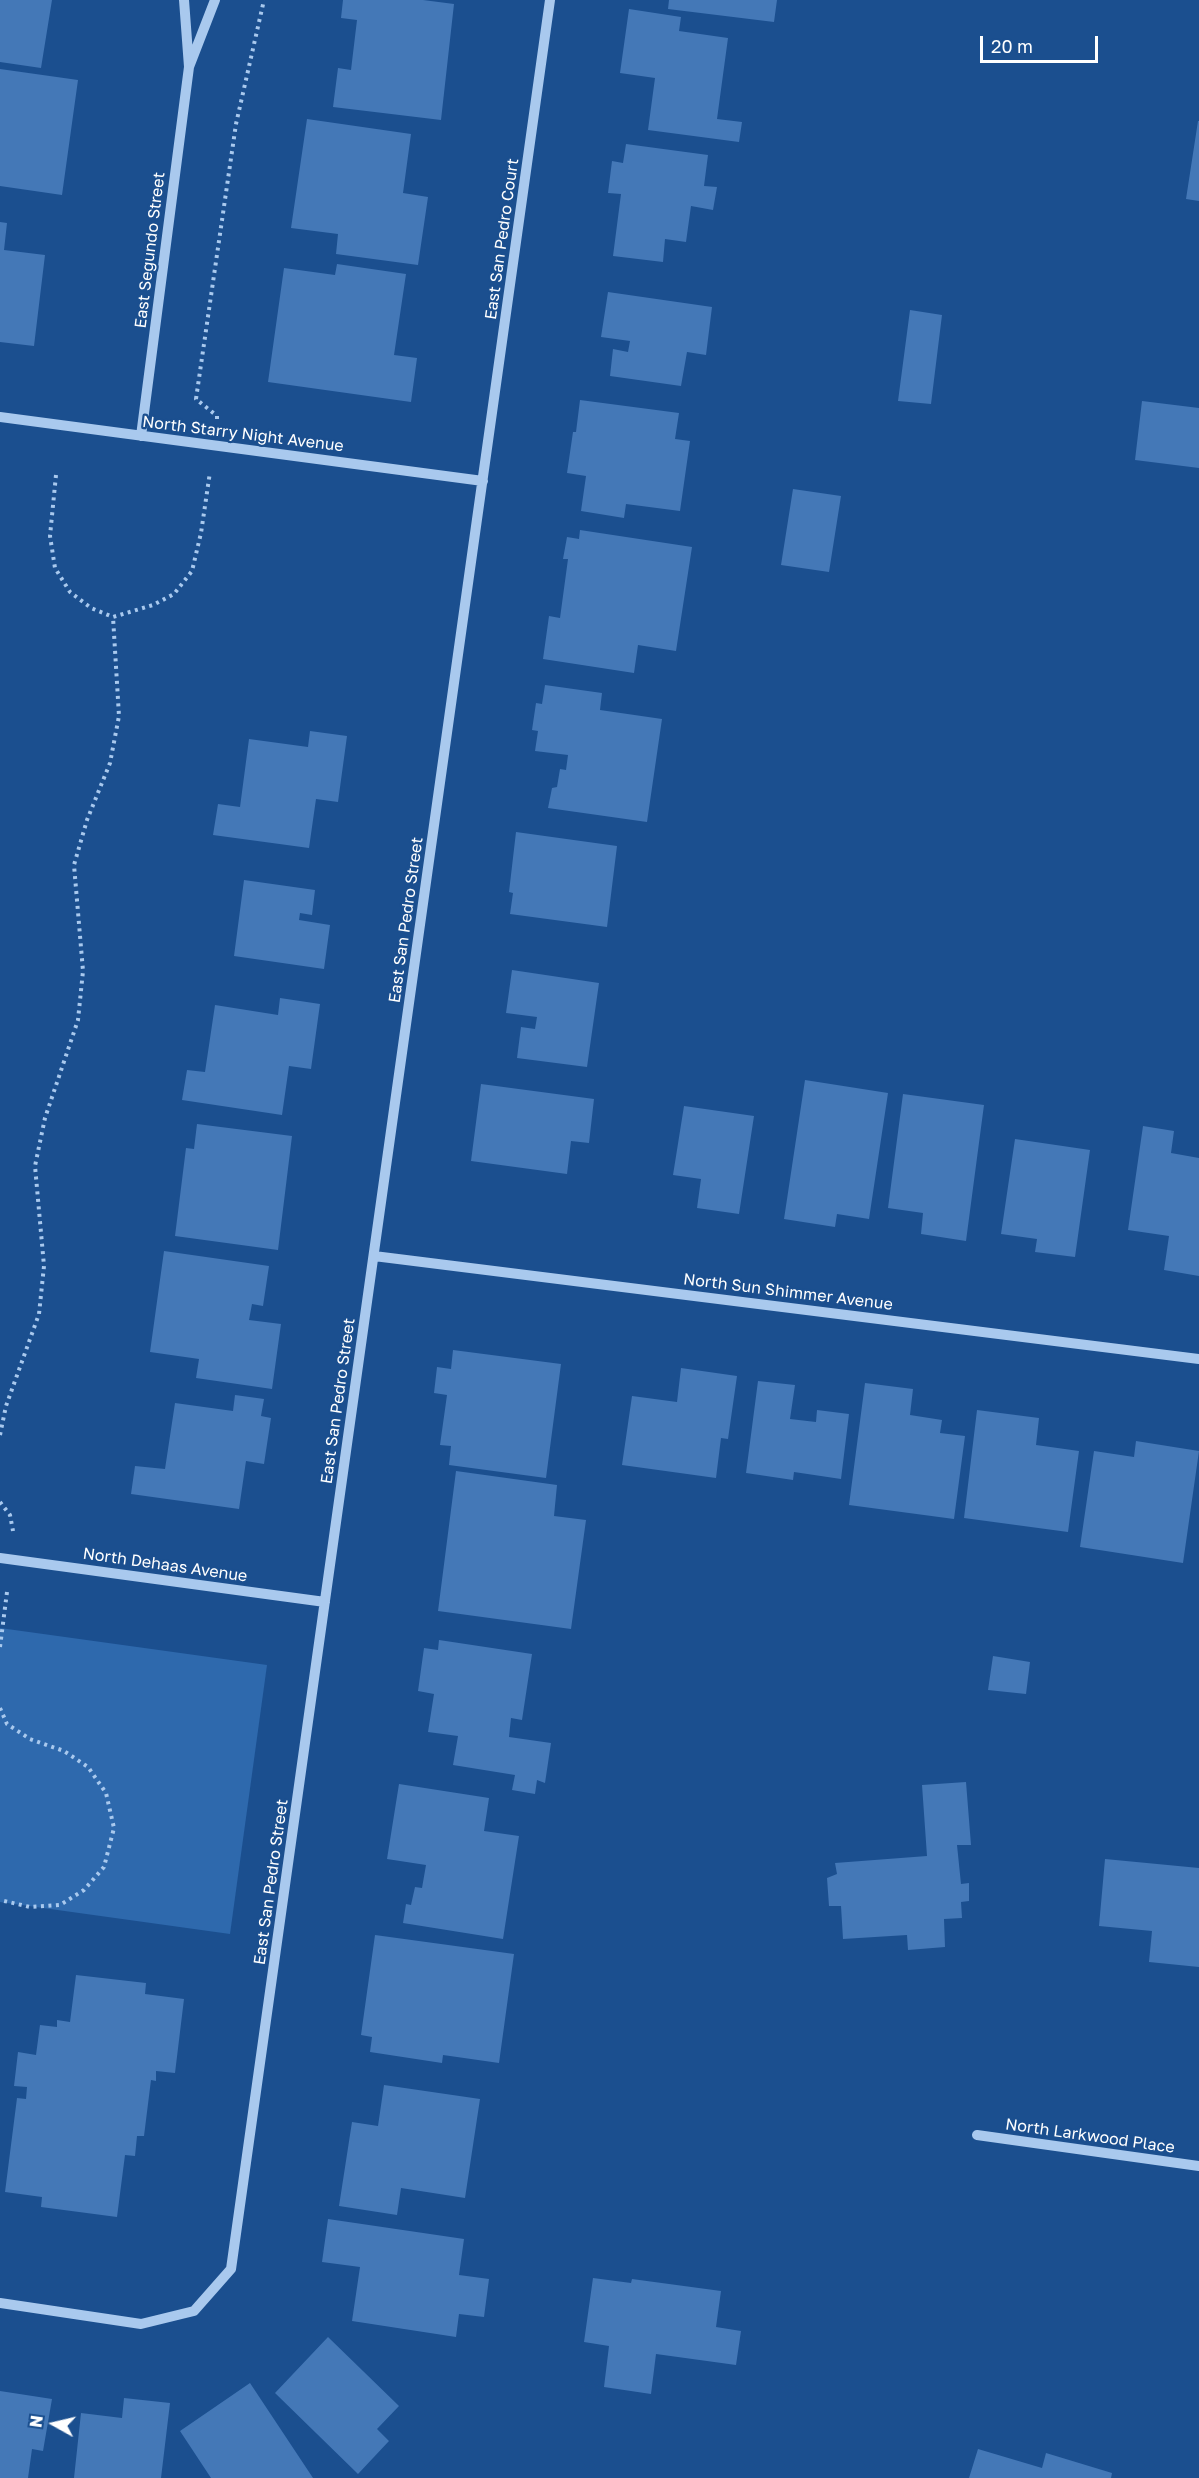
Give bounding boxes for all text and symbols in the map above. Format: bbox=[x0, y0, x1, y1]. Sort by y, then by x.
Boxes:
scale bar bbox=[983, 24, 1102, 62]
text: 20 m bbox=[991, 35, 1033, 57]
street label: East San Pedro Court bbox=[481, 157, 523, 321]
street label: East Segundo Street bbox=[131, 171, 169, 329]
street label: North Starry Night Avenue bbox=[141, 412, 345, 456]
street label: East San Pedro Street bbox=[385, 836, 427, 1004]
street label: North Sun Shimmer Avenue bbox=[682, 1270, 894, 1314]
street label: East San Pedro Street bbox=[317, 1317, 359, 1485]
street label: North Dehaas Avenue bbox=[82, 1544, 248, 1586]
street label: East San Pedro Street bbox=[250, 1798, 292, 1966]
street label: North Larkwood Place bbox=[1004, 2115, 1176, 2157]
north arrow bbox=[24, 2394, 84, 2454]
text: N bbox=[25, 2414, 47, 2429]

